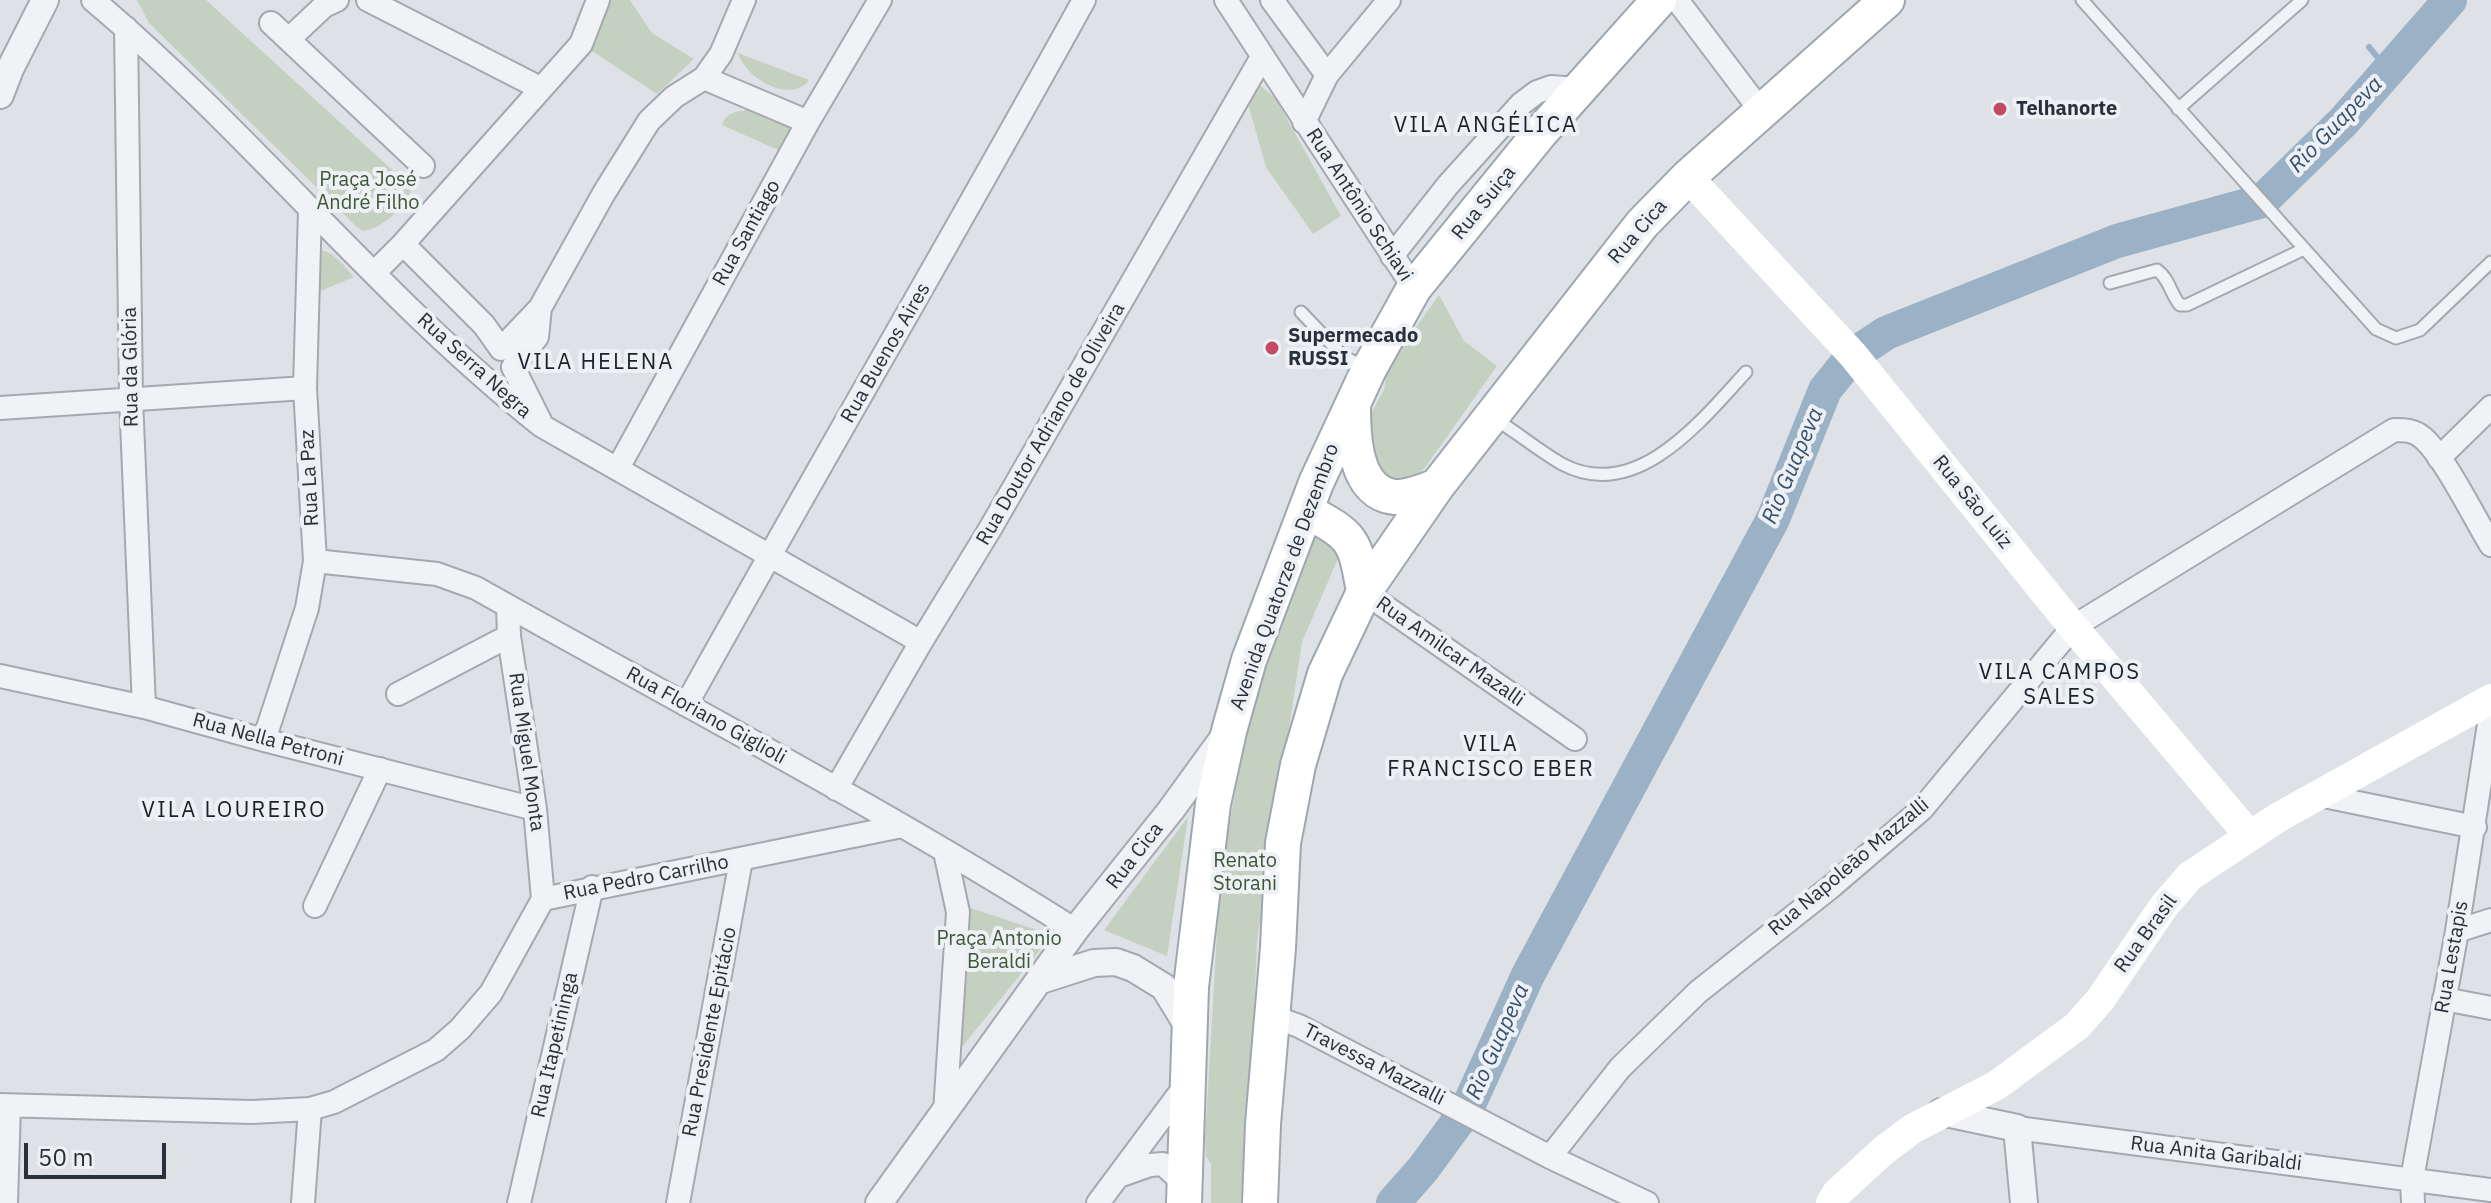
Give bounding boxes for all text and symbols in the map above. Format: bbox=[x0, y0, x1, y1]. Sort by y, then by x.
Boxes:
water label: Rio Guapeva bbox=[2284, 71, 2388, 179]
place label: Telhanorte bbox=[2016, 97, 2117, 121]
marker: Telhanorte bbox=[1991, 100, 2009, 118]
district label: VILA ANGÉLICA bbox=[1394, 113, 1578, 139]
street label: Rua Antônio Schiavi bbox=[1301, 124, 1417, 286]
street label: Rua Suiça bbox=[1447, 161, 1521, 245]
park label: Praça José André Filho bbox=[317, 168, 419, 215]
street label: Rua Santiago bbox=[708, 176, 786, 290]
street label: Rua Cica bbox=[1603, 195, 1673, 269]
street label: Rua Buenos Aires bbox=[836, 279, 936, 427]
street label: Rua Doutor Adriano de Oliveira bbox=[972, 299, 1130, 549]
street label: Rua da Glória bbox=[118, 307, 144, 427]
street label: Rua Serra Negra bbox=[412, 308, 536, 424]
place label: Supermecado RUSSI bbox=[1288, 324, 1418, 371]
marker: Supermecado RUSSI bbox=[1263, 339, 1281, 357]
district label: VILA HELENA bbox=[518, 350, 674, 376]
water label: Rio Guapeva bbox=[1757, 404, 1829, 528]
street label: Rua La Paz bbox=[295, 429, 325, 527]
street label: Avenida Quatorze de Dezembro bbox=[1225, 440, 1345, 714]
street label: Rua São Luiz bbox=[1927, 450, 2017, 554]
street label: Rua Amilcar Mazalli bbox=[1371, 592, 1529, 712]
district label: VILA CAMPOS SALES bbox=[1979, 660, 2141, 712]
street label: Rua Floriano Giglioli bbox=[622, 662, 790, 770]
street label: Rua Miguel Monta bbox=[503, 671, 549, 833]
street label: Rua Nella Petroni bbox=[190, 708, 346, 772]
district label: VILA FRANCISCO EBER bbox=[1387, 732, 1595, 784]
street label: Rua Napoleão Mazzalli bbox=[1764, 793, 1934, 941]
district label: VILA LOUREIRO bbox=[142, 798, 326, 824]
street label: Rua Cica bbox=[1102, 818, 1168, 894]
park label: Renato Storani bbox=[1213, 849, 1277, 896]
street label: Rua Pedro Carrilho bbox=[561, 850, 731, 906]
street label: Rua Brasil bbox=[2110, 890, 2182, 978]
street label: Rua Lestapis bbox=[2430, 899, 2474, 1015]
street label: Rua Presidente Epitácio bbox=[678, 925, 742, 1139]
park label: Praça Antonio Beraldi bbox=[936, 927, 1062, 974]
street label: Rua Itapetininga bbox=[527, 970, 583, 1120]
water label: Rio Guapeva bbox=[1461, 980, 1535, 1104]
street label: Travessa Mazzalli bbox=[1299, 1019, 1449, 1111]
scale bar bbox=[28, 1127, 170, 1177]
street label: Rua Anita Garibaldi bbox=[2129, 1132, 2303, 1176]
text: 50 m bbox=[38, 1141, 93, 1173]

